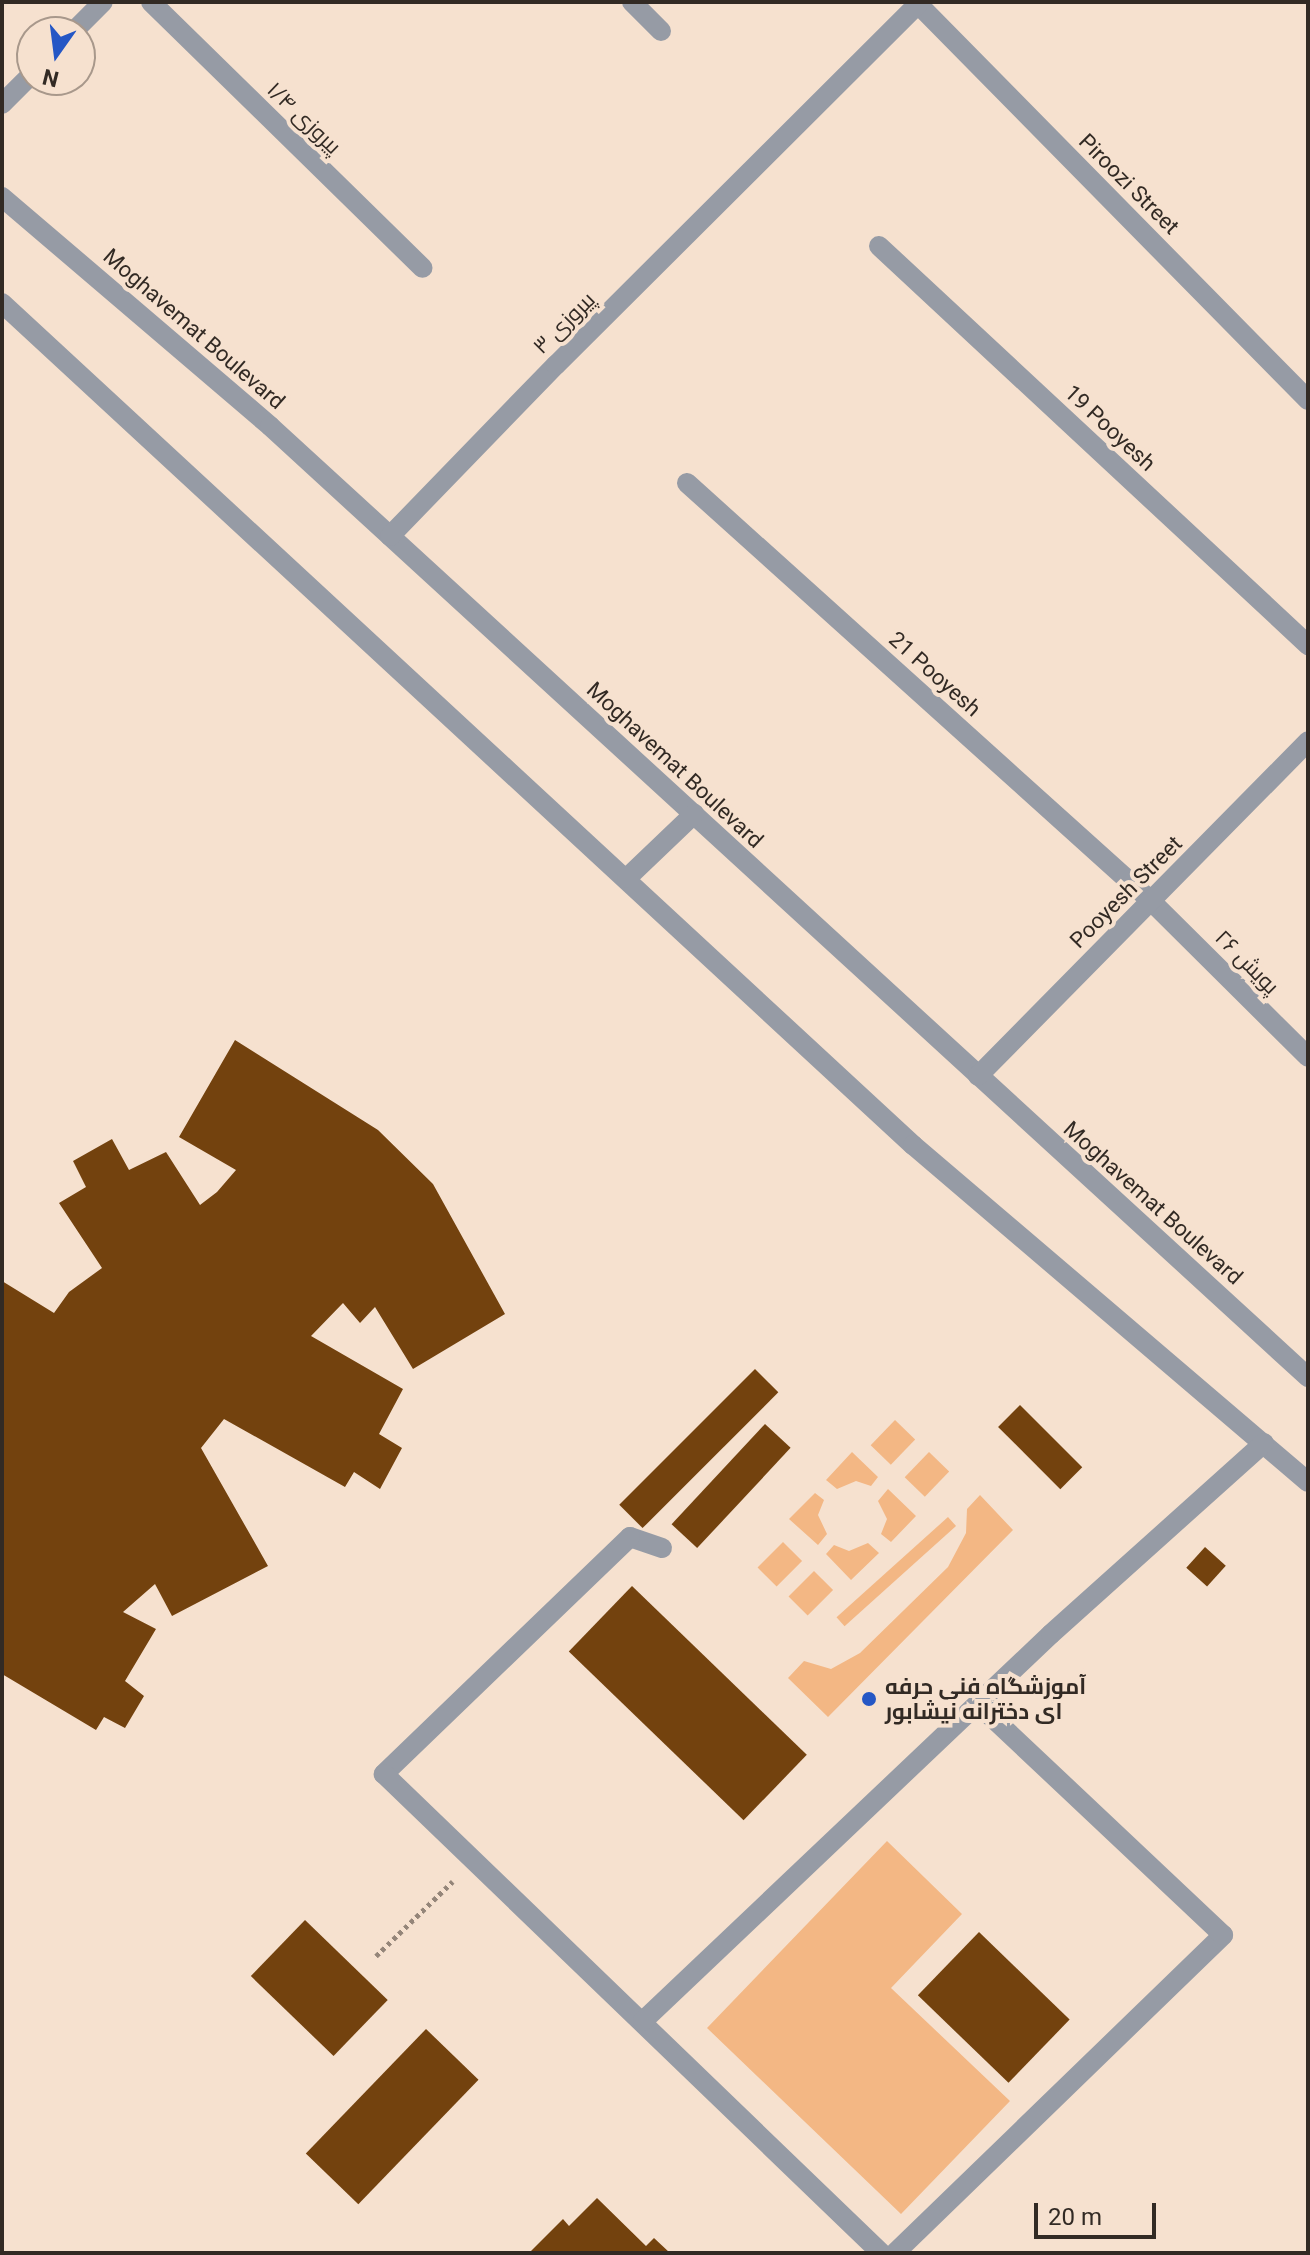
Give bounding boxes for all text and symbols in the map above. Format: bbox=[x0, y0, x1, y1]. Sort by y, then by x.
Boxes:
north arrow bbox=[16, 16, 96, 96]
text: N bbox=[40, 64, 61, 92]
street label: پیروزی ۱/۴ bbox=[262, 76, 346, 160]
street label: Piroozi Street bbox=[1073, 128, 1185, 240]
street label: Moghavemat Boulevard bbox=[98, 243, 290, 415]
street label: پیروزی ۳ bbox=[528, 287, 600, 359]
street label: 19 Pooyesh bbox=[1059, 379, 1161, 477]
street label: 21 Pooyesh bbox=[884, 626, 986, 722]
street label: Moghavemat Boulevard bbox=[581, 676, 769, 854]
street label: Pooyesh Street bbox=[1064, 830, 1188, 954]
street label: پویش ۲۶ bbox=[1210, 925, 1284, 999]
street label: Moghavemat Boulevard bbox=[1058, 1116, 1248, 1290]
place label: آموزشگاه فنی حرفه ای دخترانه نیشابور bbox=[885, 1673, 1086, 1724]
marker: آموزشگاه فنی حرفه ای دخترانه نیشابور bbox=[860, 1690, 878, 1708]
scale bar bbox=[1038, 2187, 1160, 2237]
text: 20 m bbox=[1048, 2203, 1102, 2231]

